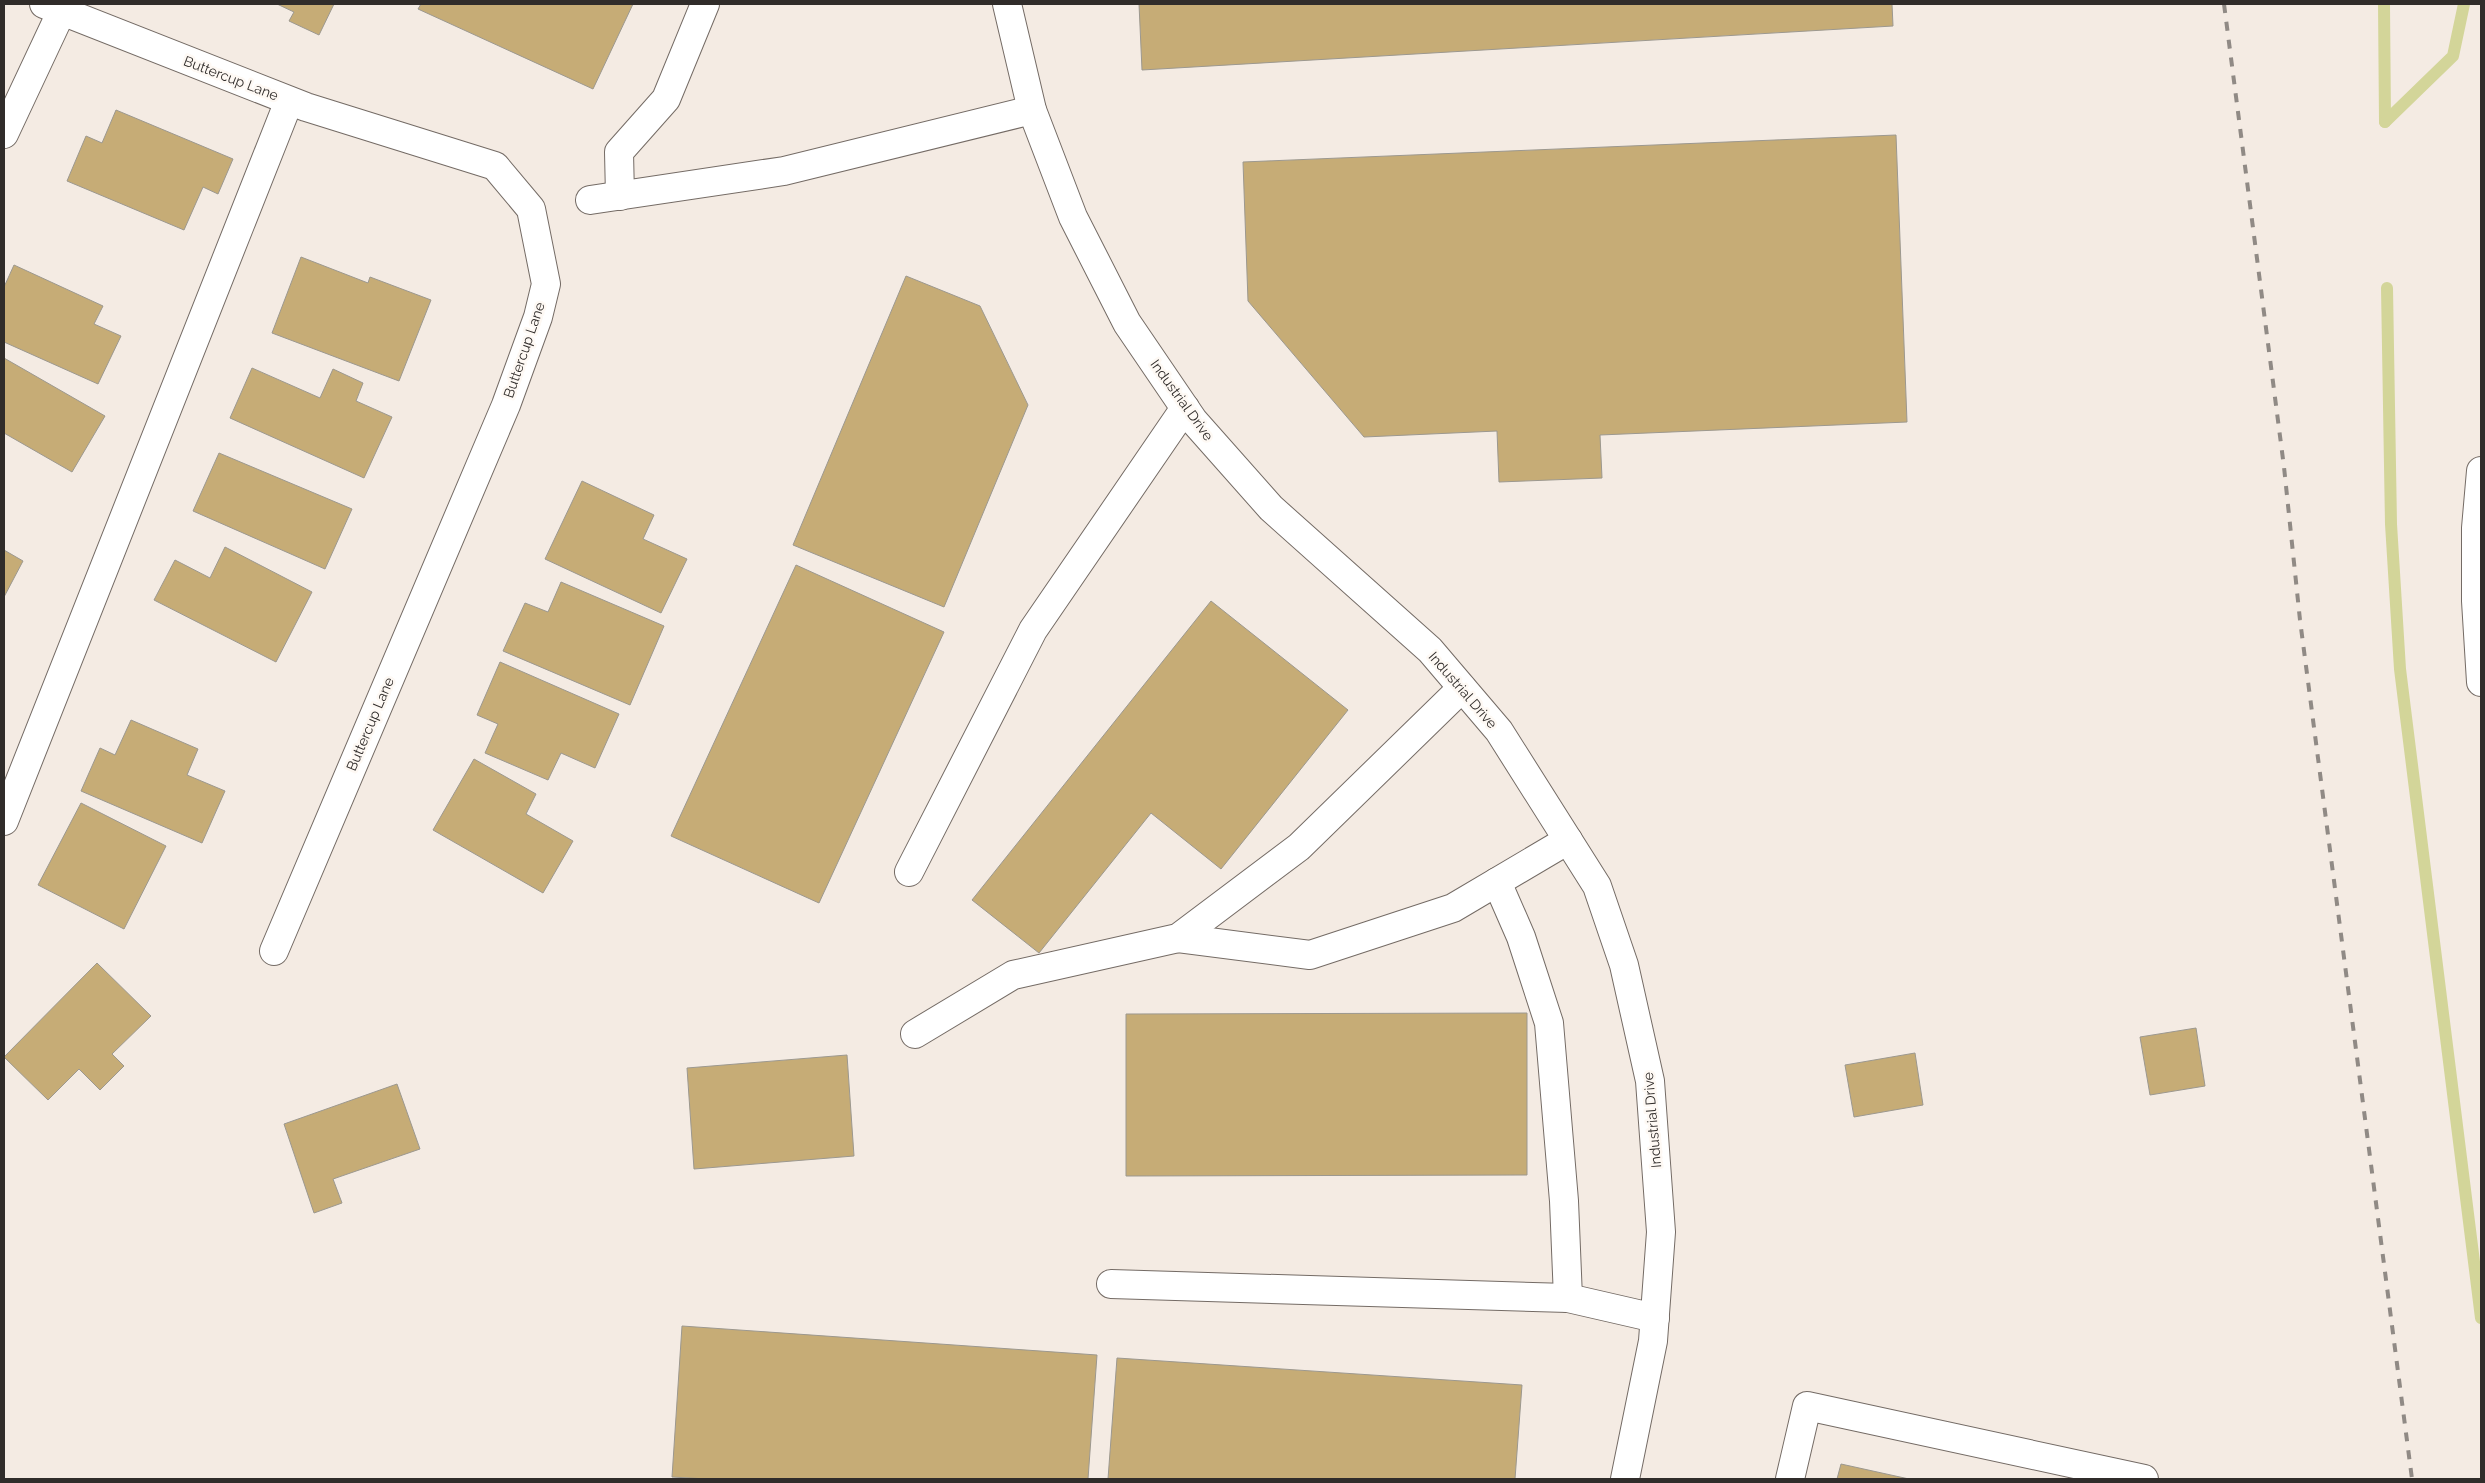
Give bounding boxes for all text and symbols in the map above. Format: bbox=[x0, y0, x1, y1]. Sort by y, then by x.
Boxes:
street label: Buttercup Lane bbox=[181, 53, 281, 103]
street label: Buttercup Lane bbox=[500, 300, 548, 400]
street label: Industrial Drive bbox=[1147, 356, 1217, 444]
street label: Industrial Drive bbox=[1425, 648, 1501, 732]
street label: Buttercup Lane bbox=[343, 675, 397, 773]
street label: Industrial Drive bbox=[1640, 1071, 1664, 1169]

